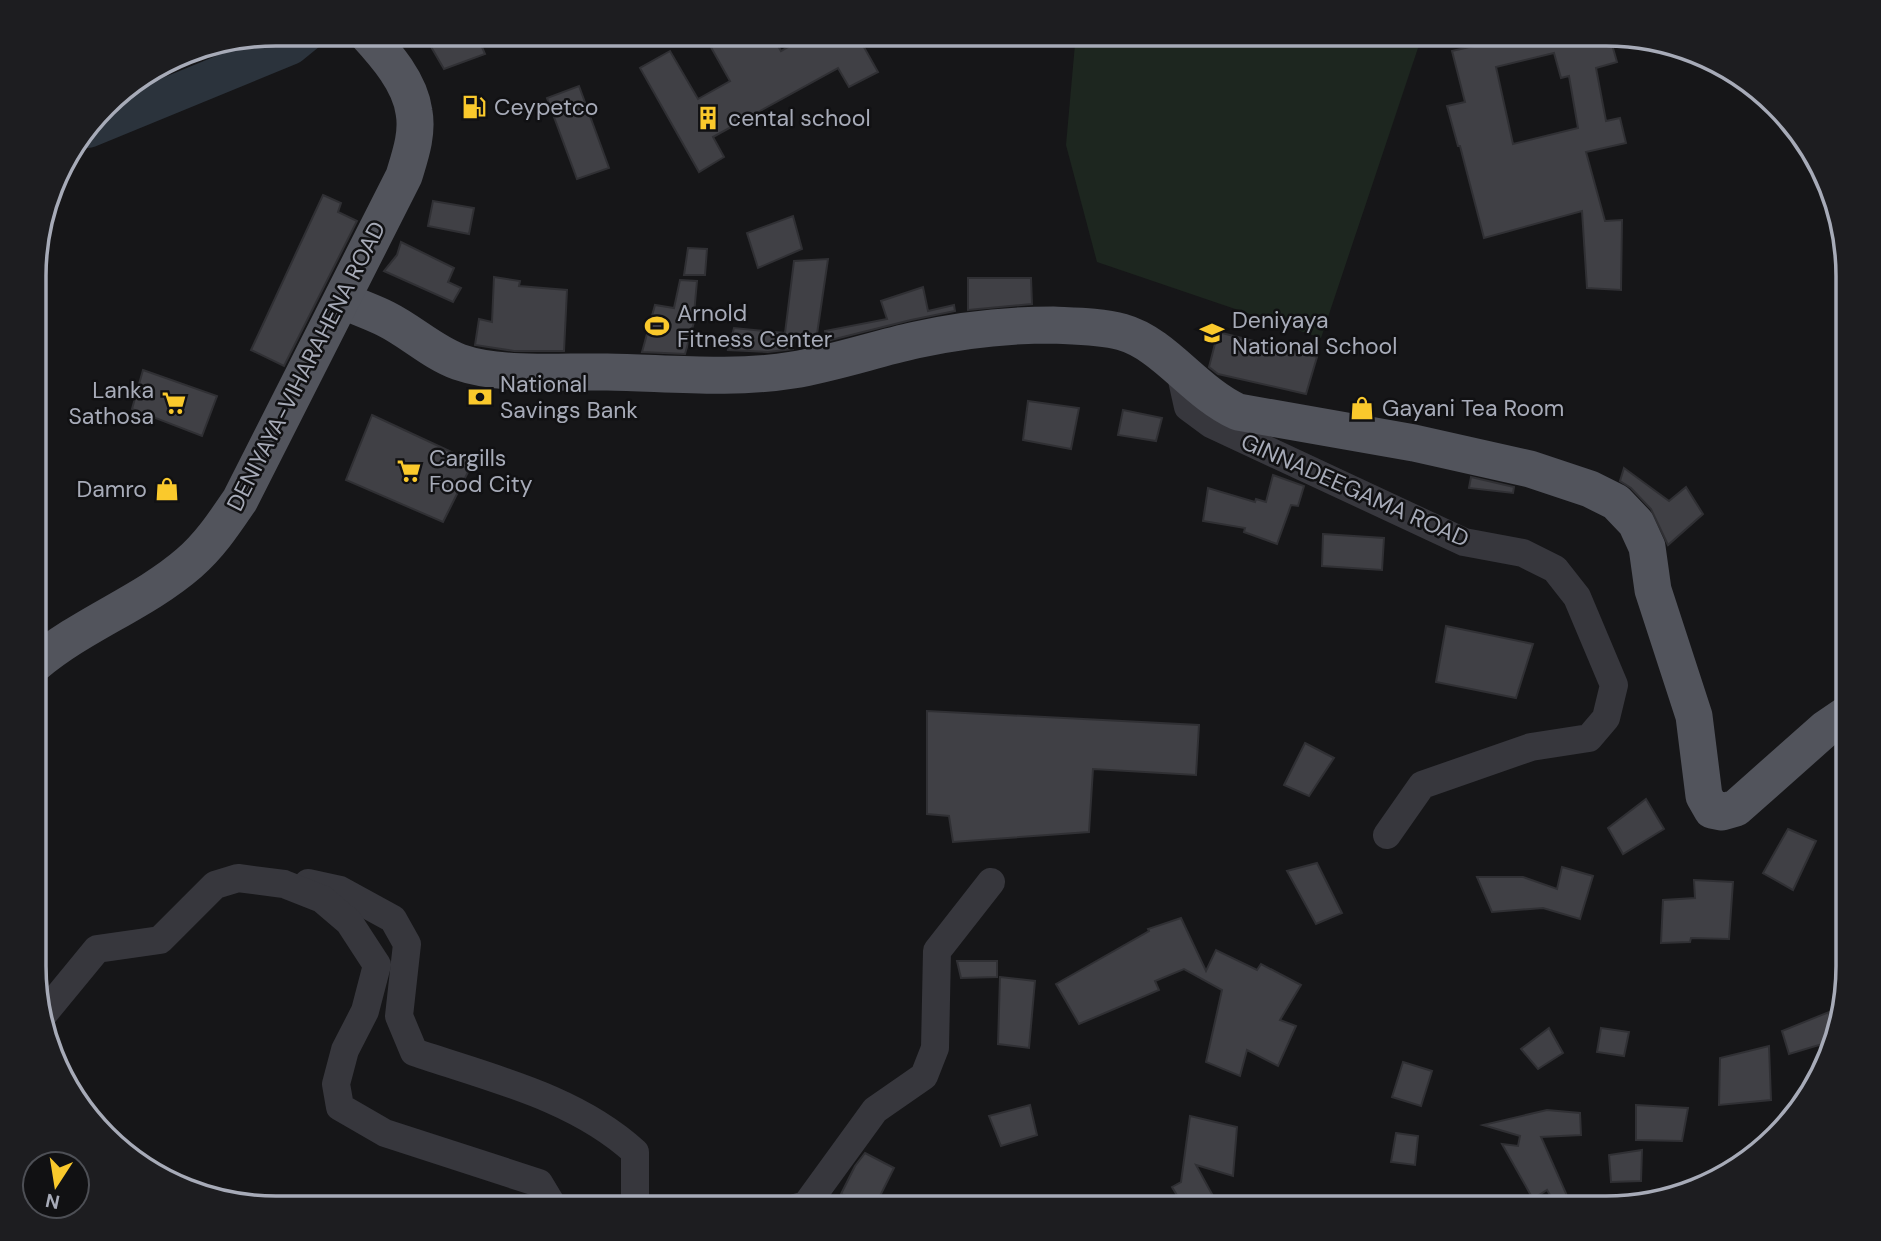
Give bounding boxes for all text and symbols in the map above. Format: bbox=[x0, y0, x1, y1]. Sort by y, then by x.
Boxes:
place label: Ceypetco bbox=[494, 92, 598, 122]
fuel station icon: Ceypetco bbox=[460, 93, 488, 121]
place label: cental school bbox=[728, 103, 871, 133]
building icon: cental school bbox=[694, 104, 722, 132]
street label: DENIYAYA-VIHARAHENA ROAD bbox=[220, 216, 392, 516]
place label: Arnold Fitness Center bbox=[677, 298, 832, 354]
place label: Deniyaya National School bbox=[1232, 305, 1397, 361]
sports icon: Arnold Fitness Center bbox=[643, 312, 671, 340]
school or university icon: Deniyaya National School bbox=[1198, 319, 1226, 347]
place label: National Savings Bank bbox=[500, 369, 638, 425]
place label: Lanka Sathosa bbox=[69, 375, 154, 431]
bank icon: National Savings Bank bbox=[466, 383, 494, 411]
supermarket icon: Lanka Sathosa bbox=[160, 389, 188, 417]
place label: Gayani Tea Room bbox=[1382, 393, 1564, 423]
shop icon: Gayani Tea Room bbox=[1348, 394, 1376, 422]
street label: GINNADEEGAMA ROAD bbox=[1236, 426, 1474, 554]
place label: Cargills Food City bbox=[429, 443, 533, 499]
supermarket icon: Cargills Food City bbox=[395, 457, 423, 485]
place label: Damro bbox=[76, 474, 147, 504]
shop icon: Damro bbox=[153, 475, 181, 503]
north arrow bbox=[21, 1150, 91, 1220]
text: N bbox=[43, 1187, 62, 1215]

